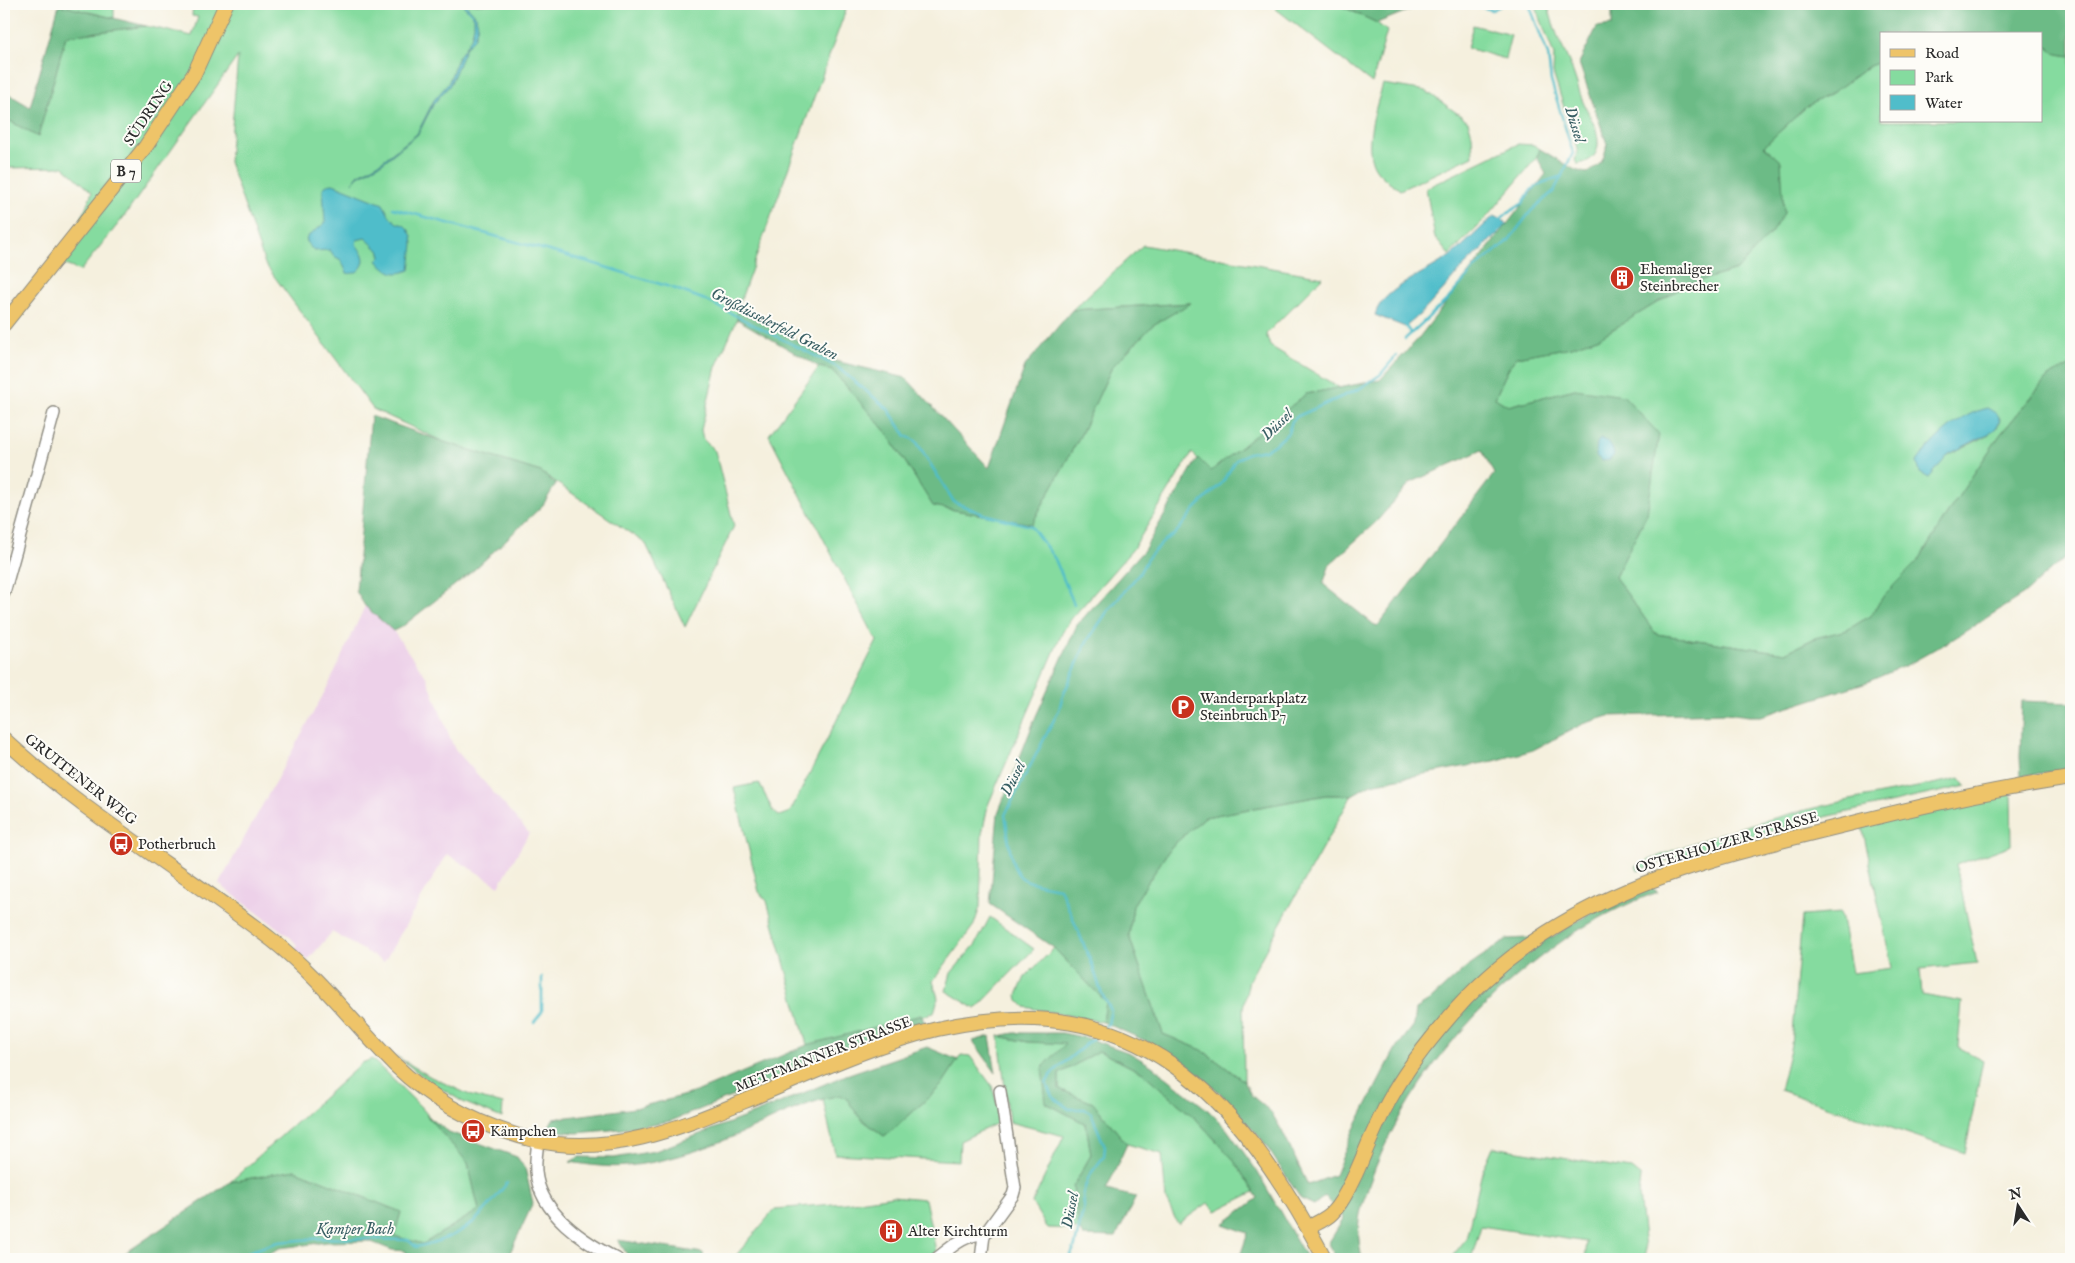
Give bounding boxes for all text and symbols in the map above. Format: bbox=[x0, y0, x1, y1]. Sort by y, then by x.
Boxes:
legend bbox=[1880, 32, 2042, 122]
text: Road bbox=[1925, 44, 1960, 63]
text: Park bbox=[1925, 68, 1955, 87]
street label: SÜDRING bbox=[120, 77, 177, 150]
text: Water bbox=[1925, 94, 1963, 113]
water label: Düssel bbox=[1559, 104, 1589, 146]
road number: B 7 bbox=[111, 160, 141, 182]
place label: Ehemaliger Steinbrecher bbox=[1640, 260, 1719, 296]
building icon: Ehemaliger Steinbrecher bbox=[1609, 265, 1635, 291]
water label: Großdüsselerfeld Graben bbox=[707, 284, 841, 366]
water label: Düssel bbox=[1257, 405, 1298, 445]
place label: Wanderparkplatz Steinbruch P7 bbox=[1200, 689, 1307, 725]
parking icon: Wanderparkplatz Steinbruch P7 bbox=[1170, 694, 1196, 720]
street label: GRUITENER WEG bbox=[21, 730, 141, 829]
water label: Düssel bbox=[997, 757, 1032, 800]
street label: OSTERHOLZER STRASSE bbox=[1633, 807, 1821, 878]
bus stop icon: Potherbruch bbox=[108, 831, 134, 857]
place label: Potherbruch bbox=[138, 835, 216, 854]
street label: METTMANNER STRASSE bbox=[732, 1012, 914, 1097]
bus stop icon: Kämpchen bbox=[460, 1118, 486, 1144]
place label: Kämpchen bbox=[490, 1122, 556, 1141]
north arrow bbox=[1992, 1180, 2042, 1230]
text: N bbox=[2007, 1184, 2023, 1205]
water label: Düssel bbox=[1058, 1189, 1085, 1230]
building icon: Alter Kirchturm bbox=[878, 1218, 904, 1244]
water label: Kamper Bach bbox=[315, 1220, 394, 1240]
place label: Alter Kirchturm bbox=[907, 1222, 1008, 1241]

